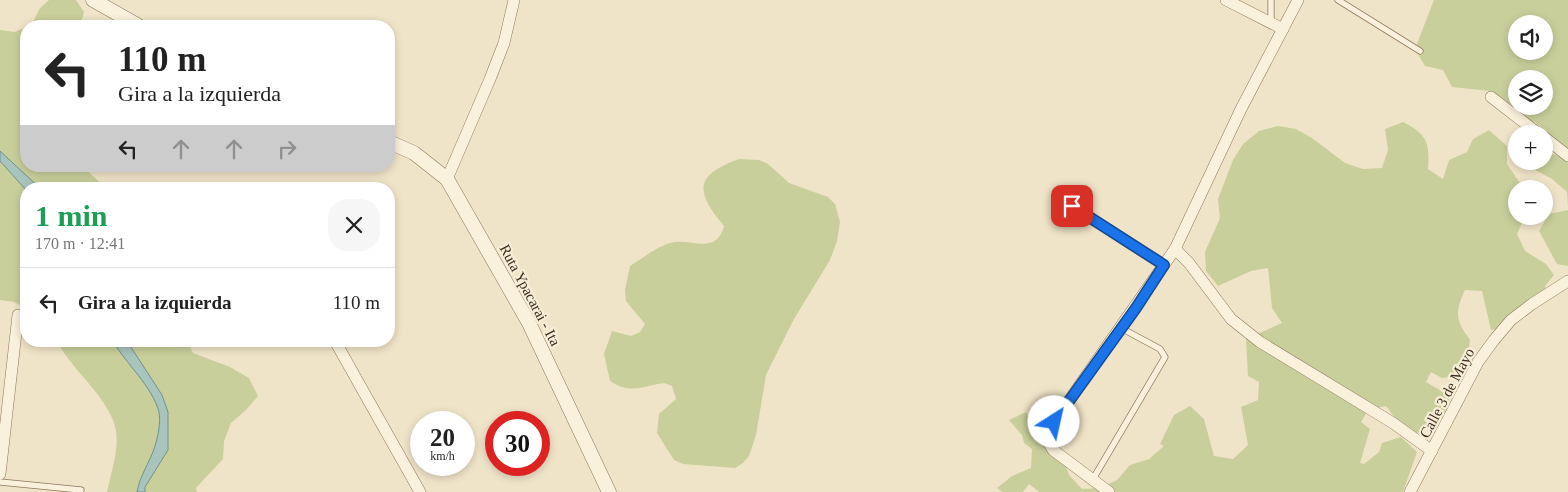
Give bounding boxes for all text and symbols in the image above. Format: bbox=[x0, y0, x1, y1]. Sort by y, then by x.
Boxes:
map controls bbox=[1508, 15, 1553, 225]
button: sound bbox=[1508, 15, 1553, 60]
icon: left bbox=[35, 40, 100, 105]
text: 110 m bbox=[118, 40, 206, 79]
button: layers bbox=[1508, 70, 1553, 115]
text: Gira a la izquierda bbox=[118, 81, 281, 106]
button: + bbox=[1508, 125, 1553, 170]
icon: left bbox=[114, 135, 142, 163]
icon: ahead bbox=[167, 135, 195, 163]
icon: ahead bbox=[220, 135, 248, 163]
icon: right bbox=[273, 135, 301, 163]
button: − bbox=[1508, 180, 1553, 225]
pin bbox=[1051, 185, 1093, 227]
icon: arrive bbox=[1058, 192, 1086, 220]
text: 1 min bbox=[35, 199, 108, 232]
button: close bbox=[328, 199, 380, 251]
text: 170 m · 12:41 bbox=[35, 235, 125, 252]
street label: Ruta Ypacarai - Ita bbox=[497, 242, 564, 349]
icon: left bbox=[35, 289, 63, 317]
text: Gira a la izquierda bbox=[78, 292, 232, 313]
text: 110 m bbox=[333, 292, 380, 313]
street label: Calle 3 de Mayo bbox=[1417, 345, 1477, 441]
position arrow bbox=[1027, 395, 1079, 447]
speed limit sign: 30 bbox=[485, 411, 550, 476]
text: 20 bbox=[430, 424, 455, 451]
text: km/h bbox=[430, 449, 455, 463]

